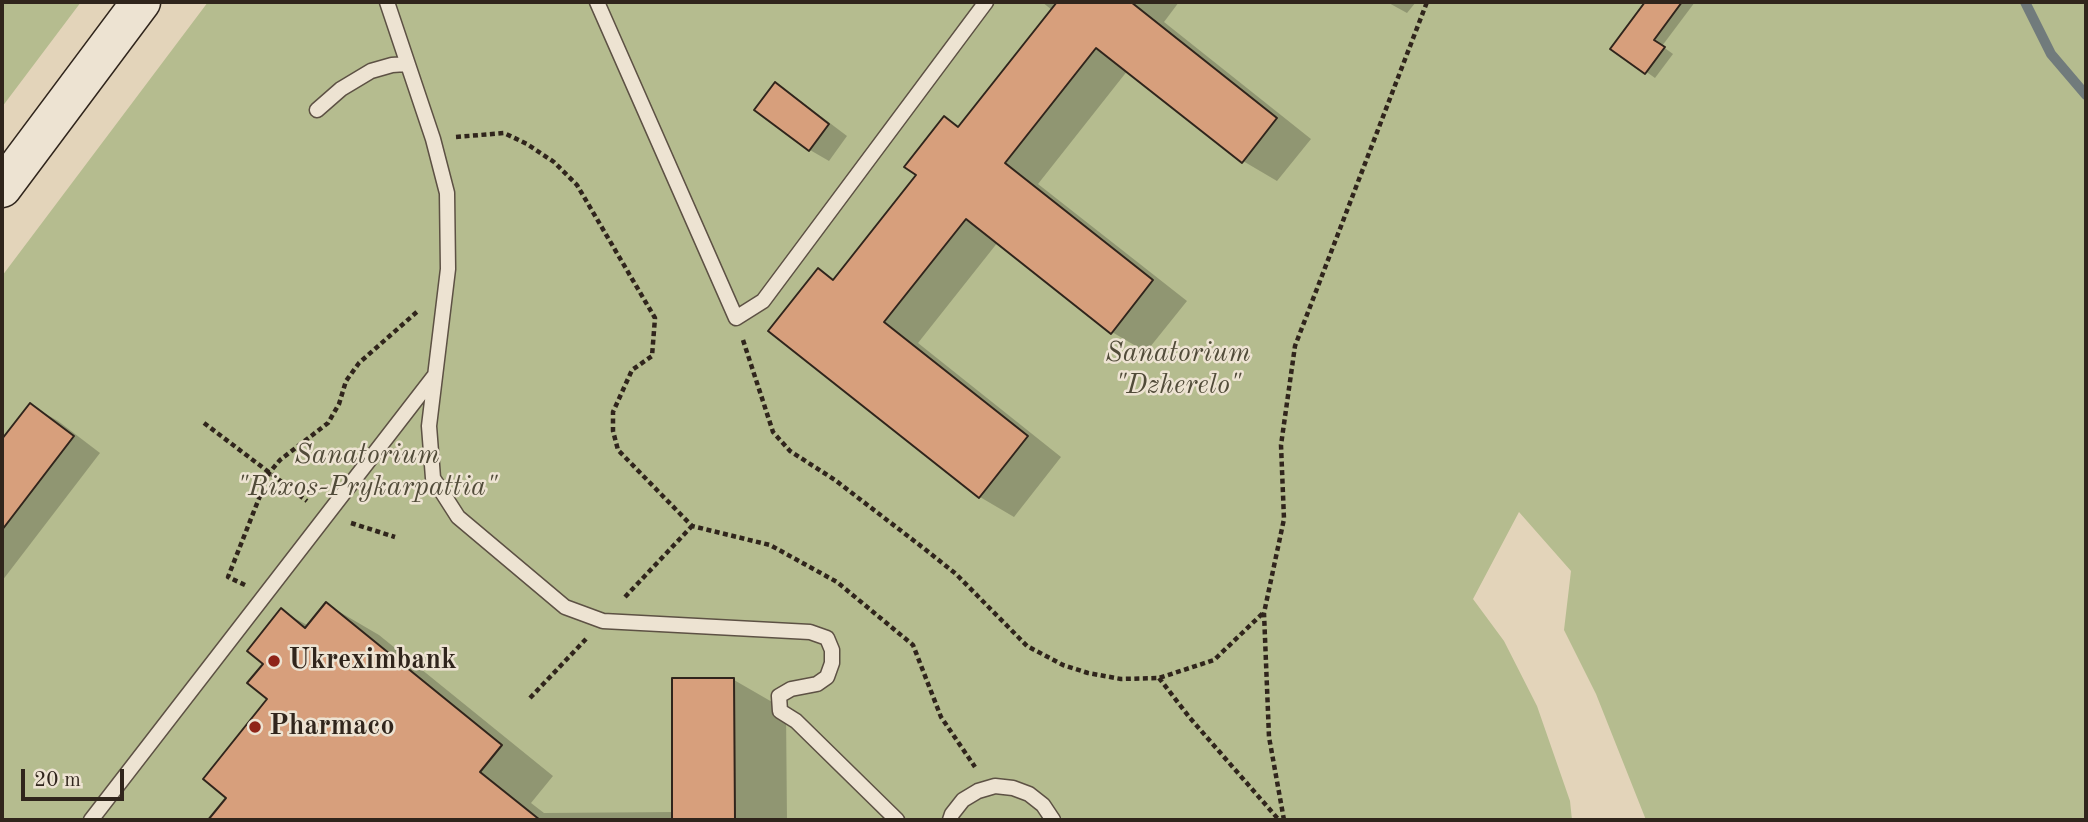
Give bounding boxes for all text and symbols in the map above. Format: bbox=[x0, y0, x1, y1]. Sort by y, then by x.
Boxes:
park label: Sanatorium "Dzherelo" bbox=[1105, 337, 1251, 403]
park label: Sanatorium "Rixos-Prykarpattia" bbox=[237, 439, 497, 505]
place label: Ukreximbank bbox=[288, 644, 457, 678]
marker: Ukreximbank bbox=[266, 653, 282, 669]
place label: Pharmaco bbox=[269, 710, 395, 744]
marker: Pharmaco bbox=[247, 719, 263, 735]
scale bar bbox=[24, 756, 128, 800]
text: 20 m bbox=[34, 770, 81, 791]

